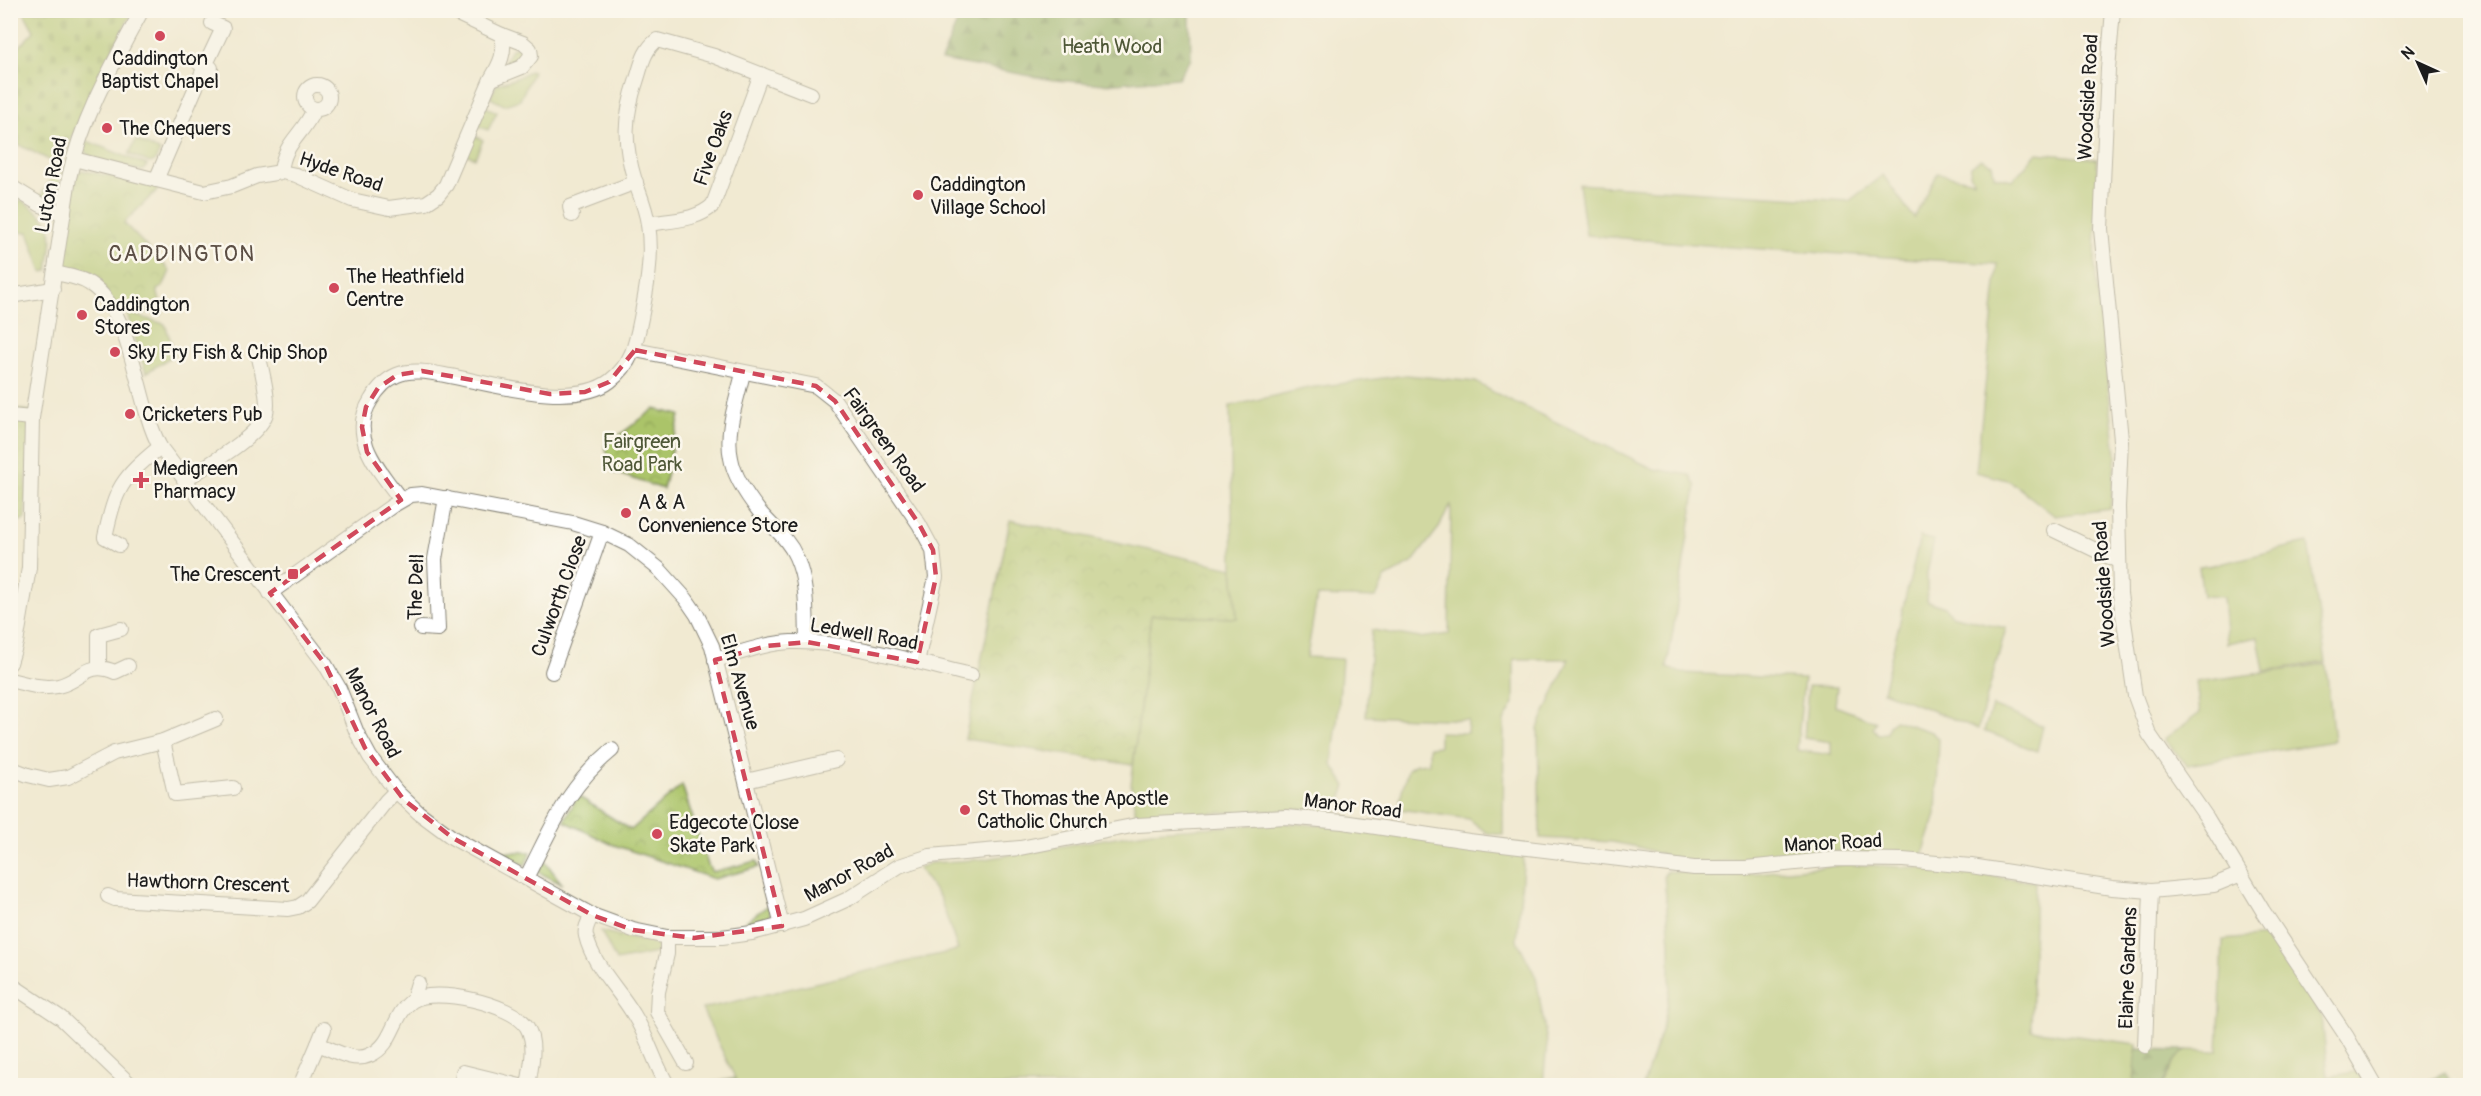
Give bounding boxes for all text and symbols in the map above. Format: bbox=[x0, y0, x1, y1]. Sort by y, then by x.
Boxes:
marker: Caddington Baptist Chapel bbox=[153, 29, 167, 43]
street label: Woodside Road bbox=[2072, 33, 2104, 161]
north arrow bbox=[2388, 33, 2448, 93]
park label: Heath Wood bbox=[1062, 34, 1162, 59]
text: N bbox=[2397, 42, 2419, 64]
place label: Caddington Baptist Chapel bbox=[101, 46, 219, 94]
street label: Five Oaks bbox=[688, 107, 738, 189]
place label: The Chequers bbox=[119, 116, 231, 141]
marker: The Chequers bbox=[100, 121, 114, 135]
street label: Luton Road bbox=[29, 135, 73, 235]
street label: Hyde Road bbox=[296, 146, 386, 198]
place label: Caddington Village School bbox=[930, 172, 1046, 220]
marker: Caddington Village School bbox=[911, 188, 925, 202]
district label: CADDINGTON bbox=[108, 240, 256, 268]
place label: The Heathfield Centre bbox=[346, 264, 465, 312]
marker: The Heathfield Centre bbox=[327, 281, 341, 295]
place label: Caddington Stores bbox=[94, 292, 190, 340]
marker: Caddington Stores bbox=[75, 308, 89, 322]
place label: Sky Fry Fish & Chip Shop bbox=[127, 340, 328, 365]
marker: Sky Fry Fish & Chip Shop bbox=[108, 345, 122, 359]
street label: Fairgreen Road bbox=[837, 382, 931, 498]
place label: Cricketers Pub bbox=[142, 402, 263, 427]
marker: Cricketers Pub bbox=[123, 407, 137, 421]
park label: Fairgreen Road Park bbox=[602, 429, 683, 477]
place label: Medigreen Pharmacy bbox=[153, 456, 238, 504]
marker: Medigreen Pharmacy bbox=[134, 473, 148, 487]
place label: A & A Convenience Store bbox=[638, 490, 798, 538]
marker: A & A Convenience Store bbox=[619, 506, 633, 520]
street label: Woodside Road bbox=[2087, 520, 2121, 648]
street label: Culworth Close bbox=[526, 532, 593, 660]
street label: The Dell bbox=[402, 553, 430, 621]
place label: The Crescent bbox=[170, 562, 282, 587]
marker: The Crescent bbox=[286, 567, 300, 581]
street label: Ledwell Road bbox=[808, 612, 920, 656]
street label: Elm Avenue bbox=[714, 631, 766, 733]
street label: Manor Road bbox=[340, 663, 406, 763]
place label: St Thomas the Apostle Catholic Church bbox=[977, 786, 1169, 834]
street label: Manor Road bbox=[1303, 788, 1403, 824]
marker: St Thomas the Apostle Catholic Church bbox=[958, 803, 972, 817]
place label: Edgecote Close Skate Park bbox=[669, 810, 799, 858]
marker: Edgecote Close Skate Park bbox=[650, 827, 664, 841]
street label: Manor Road bbox=[1783, 828, 1883, 858]
street label: Manor Road bbox=[800, 838, 898, 908]
street label: Hawthorn Crescent bbox=[126, 868, 291, 898]
street label: Elaine Gardens bbox=[2113, 907, 2143, 1029]

